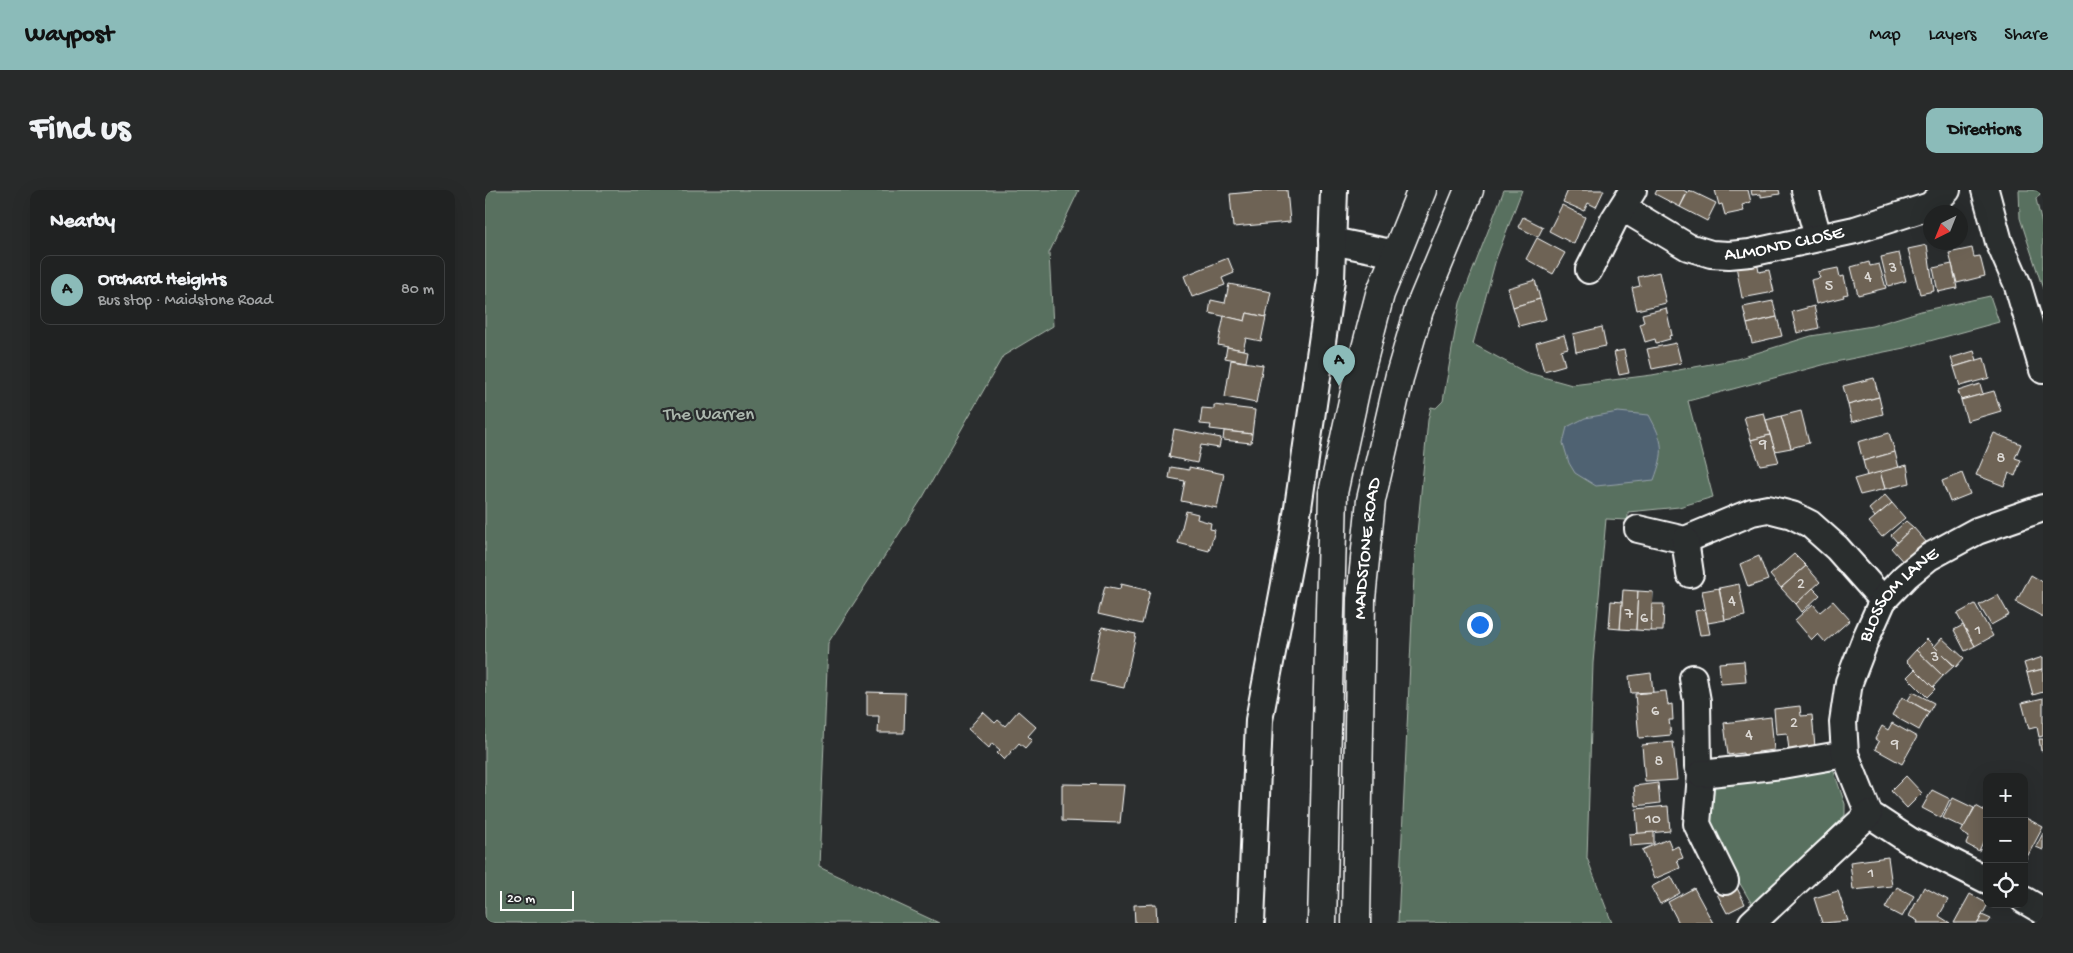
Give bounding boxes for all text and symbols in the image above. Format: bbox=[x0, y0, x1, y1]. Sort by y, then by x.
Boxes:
text: Waypost bbox=[25, 21, 113, 50]
text: Map bbox=[1869, 25, 1901, 46]
text: Layers bbox=[1929, 25, 1976, 46]
text: Share bbox=[2004, 25, 2048, 46]
button: Directions bbox=[1926, 108, 2043, 153]
text: Find us bbox=[30, 110, 130, 151]
north arrow bbox=[1923, 205, 1968, 250]
text: Nearby bbox=[50, 210, 115, 235]
street label: ALMOND CLOSE bbox=[1723, 221, 1847, 267]
house number: 3 bbox=[1888, 260, 1897, 279]
text: Orchard Heights bbox=[98, 269, 226, 292]
house number: 4 bbox=[1864, 269, 1872, 288]
house number: 5 bbox=[1825, 278, 1833, 297]
text: A bbox=[62, 281, 72, 300]
text: 80 m bbox=[401, 281, 434, 300]
text: Bus stop · Maidstone Road bbox=[98, 292, 273, 311]
pin: A bbox=[1323, 345, 1355, 386]
park label: The Warren bbox=[663, 404, 754, 427]
house number: 9 bbox=[1758, 436, 1767, 455]
house number: 8 bbox=[1997, 450, 2006, 469]
street label: MAIDSTONE ROAD bbox=[1349, 475, 1388, 620]
street label: BLOSSOM LANE bbox=[1854, 542, 1944, 647]
house number: 2 bbox=[1797, 576, 1805, 595]
house number: 4 bbox=[1728, 593, 1736, 612]
house number: 7 bbox=[1624, 606, 1634, 625]
house number: 6 bbox=[1640, 610, 1649, 629]
your location bbox=[1467, 612, 1493, 638]
house number: 1 bbox=[1974, 622, 1981, 641]
house number: 3 bbox=[1930, 649, 1939, 668]
house number: 6 bbox=[1651, 703, 1660, 722]
house number: 2 bbox=[1790, 715, 1798, 734]
house number: 4 bbox=[1745, 727, 1753, 746]
house number: 9 bbox=[1890, 736, 1899, 755]
house number: 8 bbox=[1655, 753, 1664, 772]
map controls bbox=[1983, 773, 2028, 908]
button: + bbox=[1983, 773, 2028, 818]
house number: 10 bbox=[1644, 811, 1661, 830]
button: − bbox=[1983, 818, 2028, 863]
button: locate bbox=[1983, 863, 2028, 908]
house number: 1 bbox=[1867, 865, 1874, 884]
scale bar bbox=[500, 888, 574, 911]
text: 20 m bbox=[507, 891, 535, 908]

